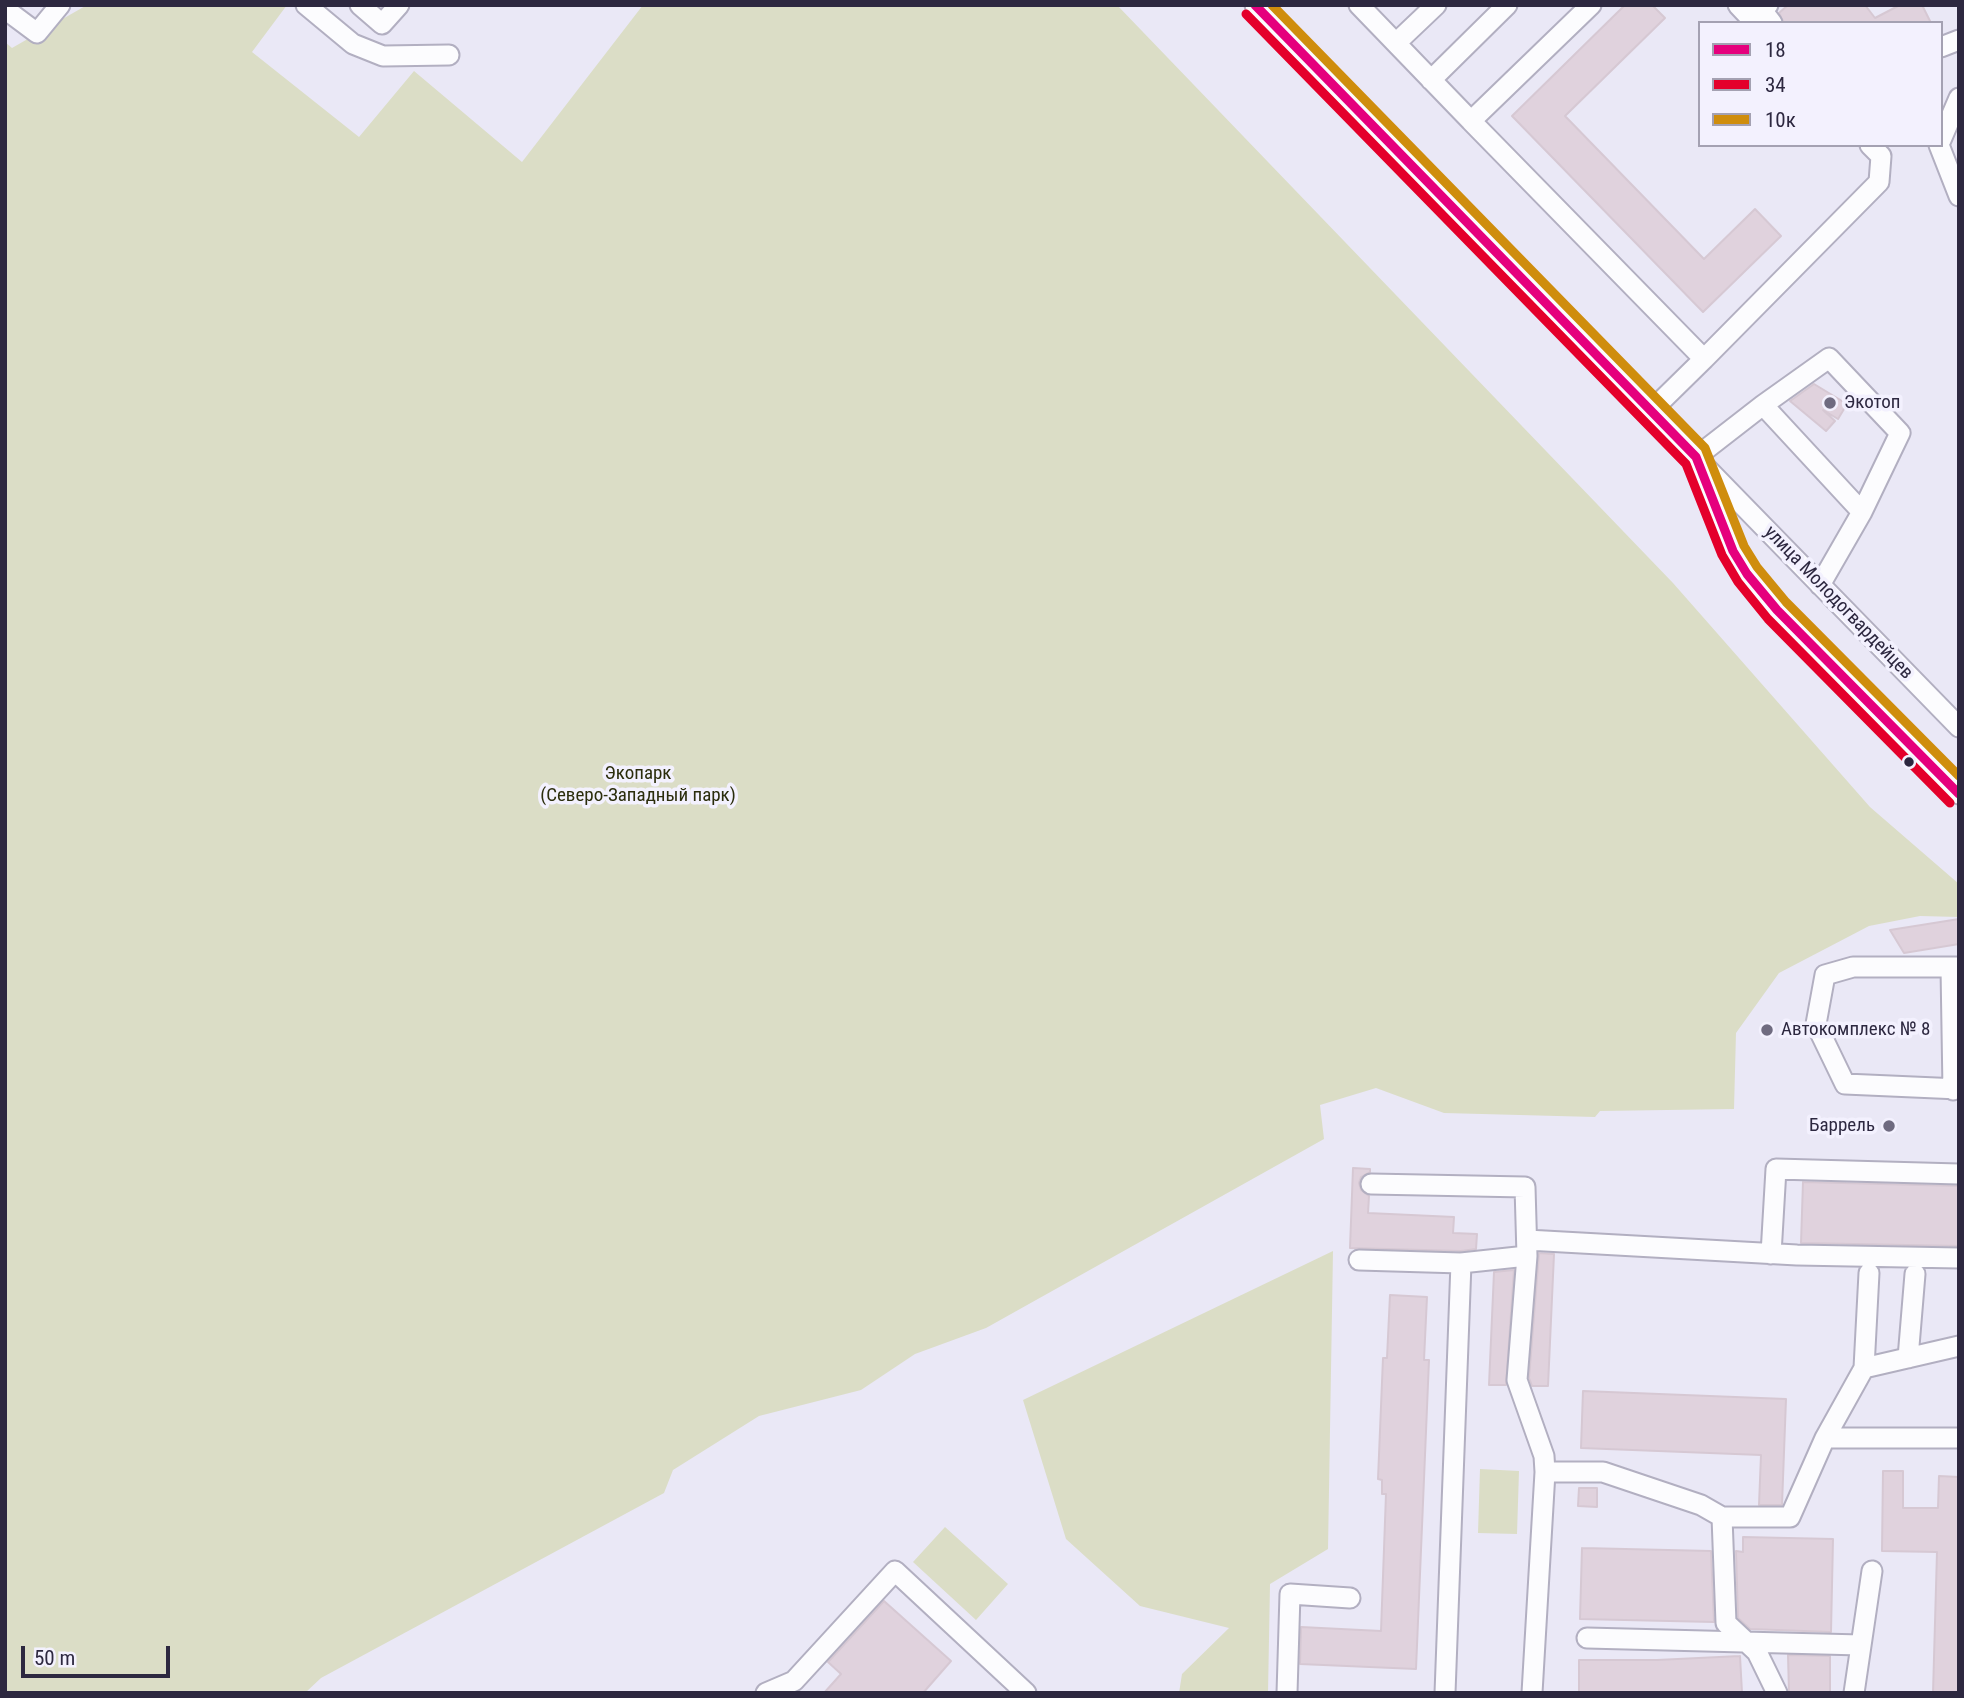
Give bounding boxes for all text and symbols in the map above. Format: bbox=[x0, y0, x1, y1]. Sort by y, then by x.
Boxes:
legend bbox=[1698, 21, 1943, 147]
text: 18 bbox=[1765, 38, 1786, 62]
text: 34 bbox=[1765, 73, 1786, 97]
text: 10к bbox=[1765, 108, 1796, 132]
place label: Экотоп bbox=[1844, 392, 1900, 414]
marker: Экотоп bbox=[1822, 395, 1838, 411]
street label: улица Молодогвардейцев bbox=[1759, 522, 1917, 684]
unlabelled marker bbox=[1902, 755, 1916, 769]
park label: Экопарк (Северо-Западный парк) bbox=[540, 763, 736, 807]
place label: Автокомплекс № 8 bbox=[1781, 1019, 1930, 1041]
marker: Автокомплекс № 8 bbox=[1759, 1022, 1775, 1038]
place label: Баррель bbox=[1809, 1115, 1875, 1137]
marker: Баррель bbox=[1881, 1118, 1897, 1134]
scale bar bbox=[24, 1632, 173, 1676]
text: 50 m bbox=[34, 1646, 75, 1670]

